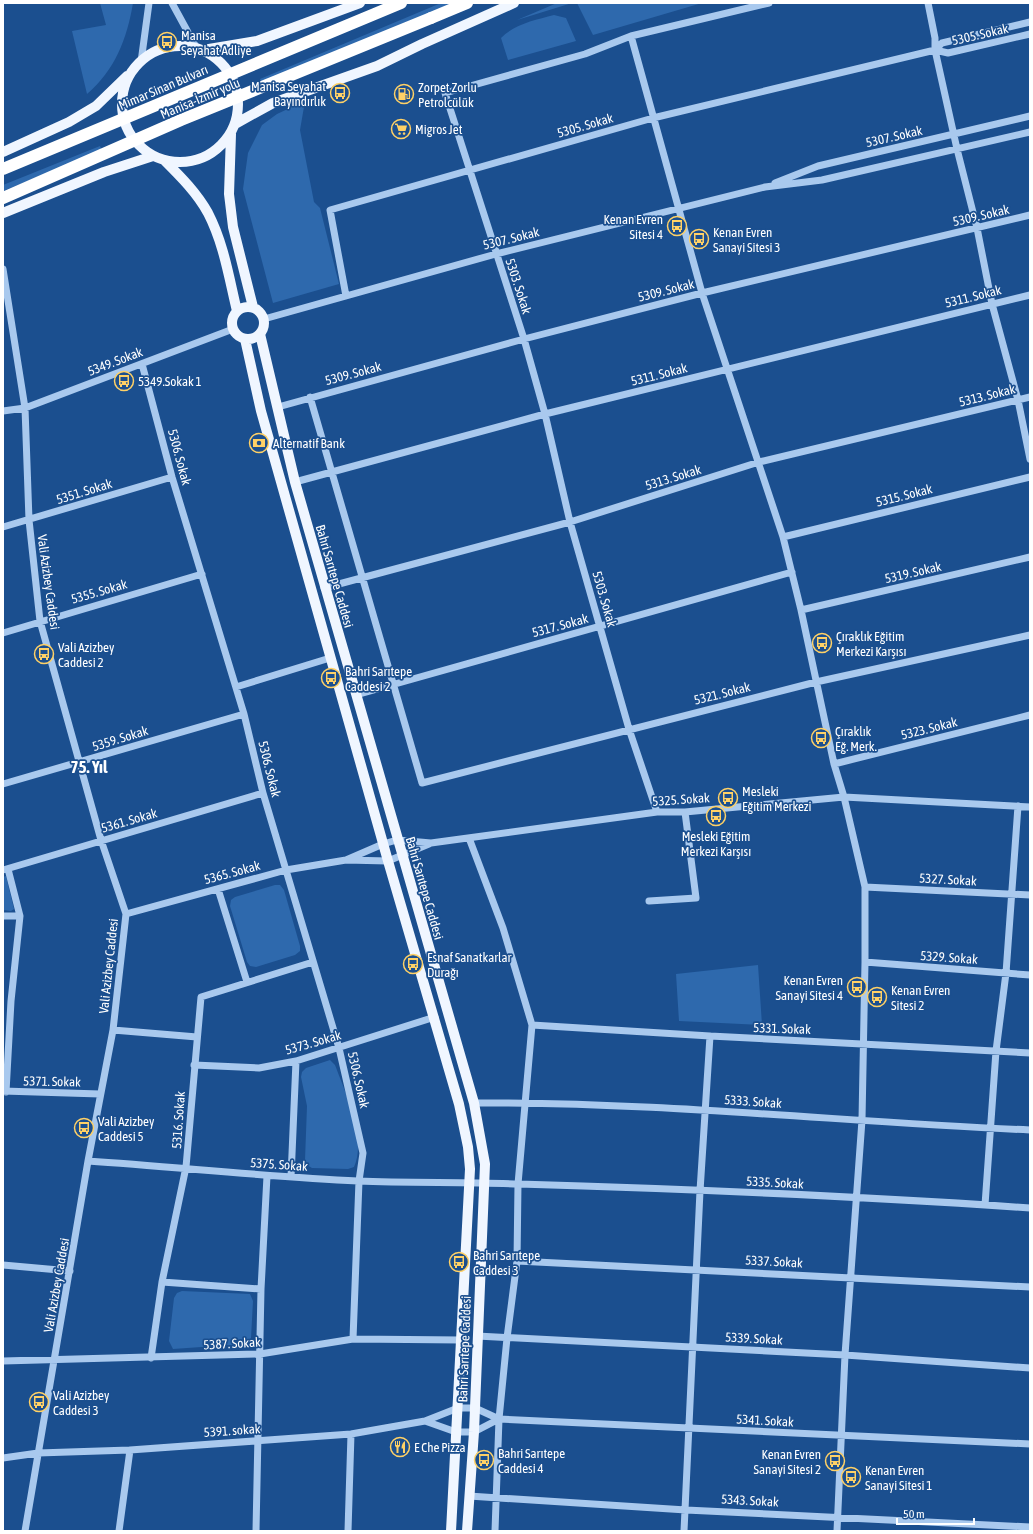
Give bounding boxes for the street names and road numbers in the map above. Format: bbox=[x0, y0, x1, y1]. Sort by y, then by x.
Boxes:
street label: 5305. Sokak bbox=[950, 21, 1010, 48]
street label: Mimar Sinan Bulvarı bbox=[116, 62, 210, 113]
street label: Manisa-İzmir yolu bbox=[158, 75, 242, 122]
street label: 5305. Sokak bbox=[555, 110, 615, 141]
street label: 5307. Sokak bbox=[864, 123, 924, 150]
street label: 5309. Sokak bbox=[951, 202, 1011, 229]
street label: 5307. Sokak bbox=[481, 224, 541, 253]
street label: 5303. Sokak bbox=[502, 256, 535, 316]
street label: 5309. Sokak bbox=[636, 276, 696, 305]
street label: 5311. Sokak bbox=[943, 282, 1003, 311]
street label: 5349. Sokak bbox=[86, 344, 145, 379]
street label: 5309. Sokak bbox=[323, 359, 383, 388]
street label: 5311. Sokak bbox=[629, 360, 689, 389]
street label: 5313. Sokak bbox=[957, 381, 1017, 410]
street label: 5306. Sokak bbox=[165, 427, 194, 487]
street label: 5313. Sokak bbox=[643, 462, 703, 493]
street label: 5351. Sokak bbox=[54, 476, 114, 507]
street label: 5315. Sokak bbox=[874, 481, 934, 510]
street label: Bahri Sarıtepe Caddesi bbox=[313, 523, 356, 629]
street label: Vali Azizbey Caddesi bbox=[34, 534, 63, 631]
street label: 5319. Sokak bbox=[883, 559, 943, 586]
street label: 5303. Sokak bbox=[589, 569, 620, 629]
street label: 5355. Sokak bbox=[69, 576, 129, 607]
street label: 5317. Sokak bbox=[530, 611, 590, 640]
street label: 5321. Sokak bbox=[692, 679, 752, 708]
street label: 5323. Sokak bbox=[899, 714, 959, 743]
street label: 5359. Sokak bbox=[90, 723, 150, 754]
street label: 5306. Sokak bbox=[255, 739, 284, 799]
street label: 5325. Sokak bbox=[652, 790, 711, 809]
street label: 5361. Sokak bbox=[99, 805, 159, 836]
street label: Bahri Sarıtepe Caddesi bbox=[403, 835, 446, 941]
street label: 5365. Sokak bbox=[202, 858, 262, 887]
street label: 5327. Sokak bbox=[919, 871, 977, 889]
street label: Vali Azizbey Caddesi bbox=[96, 918, 121, 1014]
street label: 5329. Sokak bbox=[920, 948, 978, 967]
street label: 5331. Sokak bbox=[753, 1020, 811, 1037]
street label: 5373. Sokak bbox=[283, 1027, 343, 1058]
street label: 5306. Sokak bbox=[345, 1050, 372, 1110]
street label: 5371. Sokak bbox=[23, 1073, 81, 1090]
street label: 5316. Sokak bbox=[169, 1091, 188, 1149]
street label: 5333. Sokak bbox=[724, 1092, 782, 1111]
street label: 5375. Sokak bbox=[250, 1155, 308, 1174]
street label: 5335. Sokak bbox=[746, 1174, 804, 1192]
street label: Vali Azizbey Caddesi bbox=[41, 1237, 72, 1334]
street label: 5337. Sokak bbox=[745, 1253, 803, 1271]
street label: Bahri Sarıtepe Caddesi bbox=[455, 1296, 474, 1403]
street label: 5339. Sokak bbox=[725, 1330, 783, 1348]
street label: 5387. Sokak bbox=[203, 1334, 261, 1352]
street label: 5341. Sokak bbox=[736, 1412, 794, 1430]
street label: 5391. sokak bbox=[203, 1421, 261, 1440]
street label: 5343. Sokak bbox=[721, 1492, 779, 1510]

